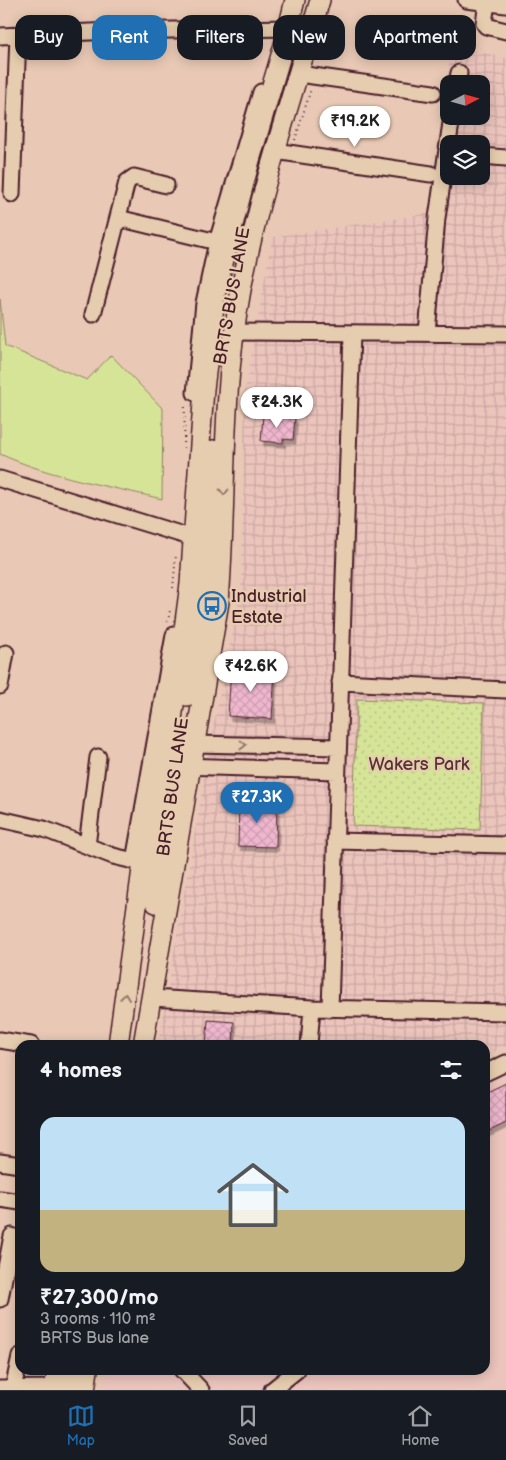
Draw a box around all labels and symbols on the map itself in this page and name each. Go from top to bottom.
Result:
north arrow [440,75,490,125]
pin: ₹19.2K [314,106,396,148]
street label: BRTS BUS LANE [210,225,254,367]
pin: ₹24.3K [236,386,318,429]
one-way arrow [219,488,230,496]
place label: Industrial Estate [231,586,306,628]
bus stop icon: Industrial Estate [197,591,227,621]
pin: ₹42.6K [210,650,292,693]
street label: BRTS BUS LANE [153,716,193,858]
one-way arrow [240,740,248,750]
park label: Wakers Park [368,754,470,775]
pin: ₹27.3K [216,782,298,824]
one-way arrow [119,992,130,1000]

